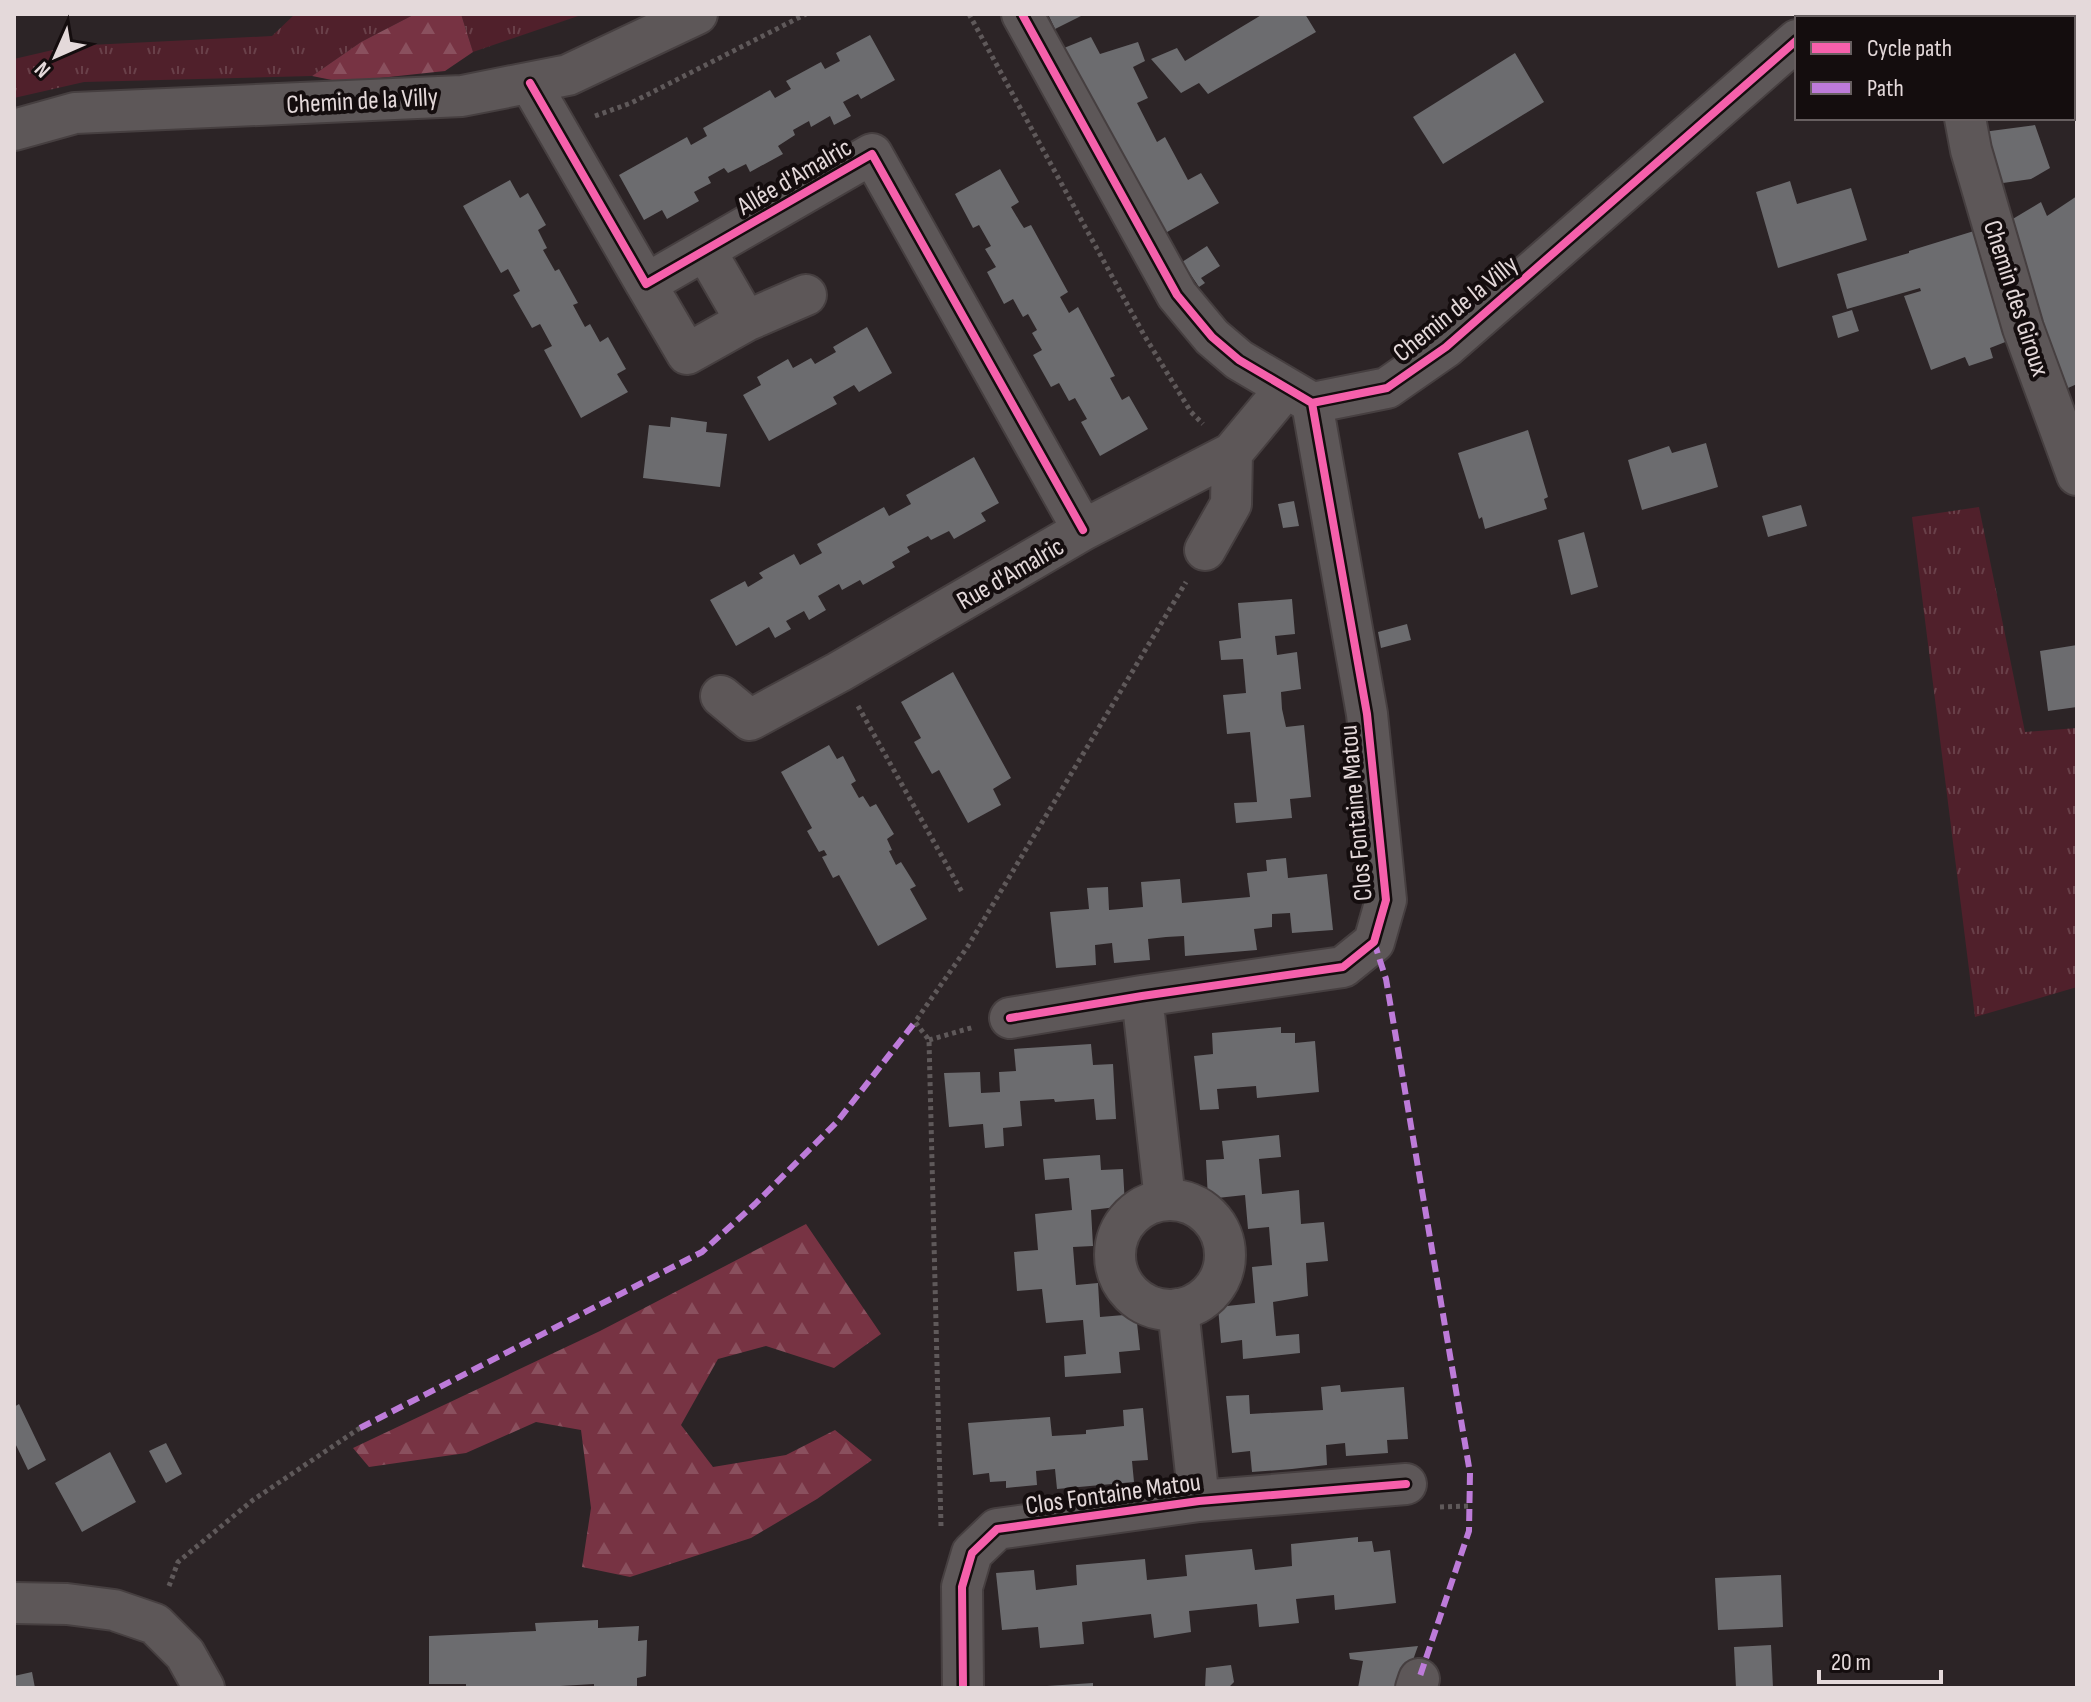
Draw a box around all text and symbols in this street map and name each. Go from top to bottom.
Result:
north arrow [16,16,96,96]
legend [1795,16,2075,120]
text: Cycle path [1867,34,1952,63]
text: N [29,55,57,83]
text: Path [1867,74,1904,103]
street label: Chemin de la Villy [286,82,439,121]
street label: Allée d'Amalric [731,132,857,223]
street label: Chemin des Giroux [1976,217,2055,381]
street label: Chemin de la Villy [1387,249,1525,369]
street label: Rue d'Amalric [952,531,1070,617]
street label: Clos Fontaine Matou [1333,724,1380,902]
street label: Clos Fontaine Matou [1024,1467,1203,1522]
scale bar [1819,1634,1941,1684]
text: 20 m [1831,1648,1871,1677]

